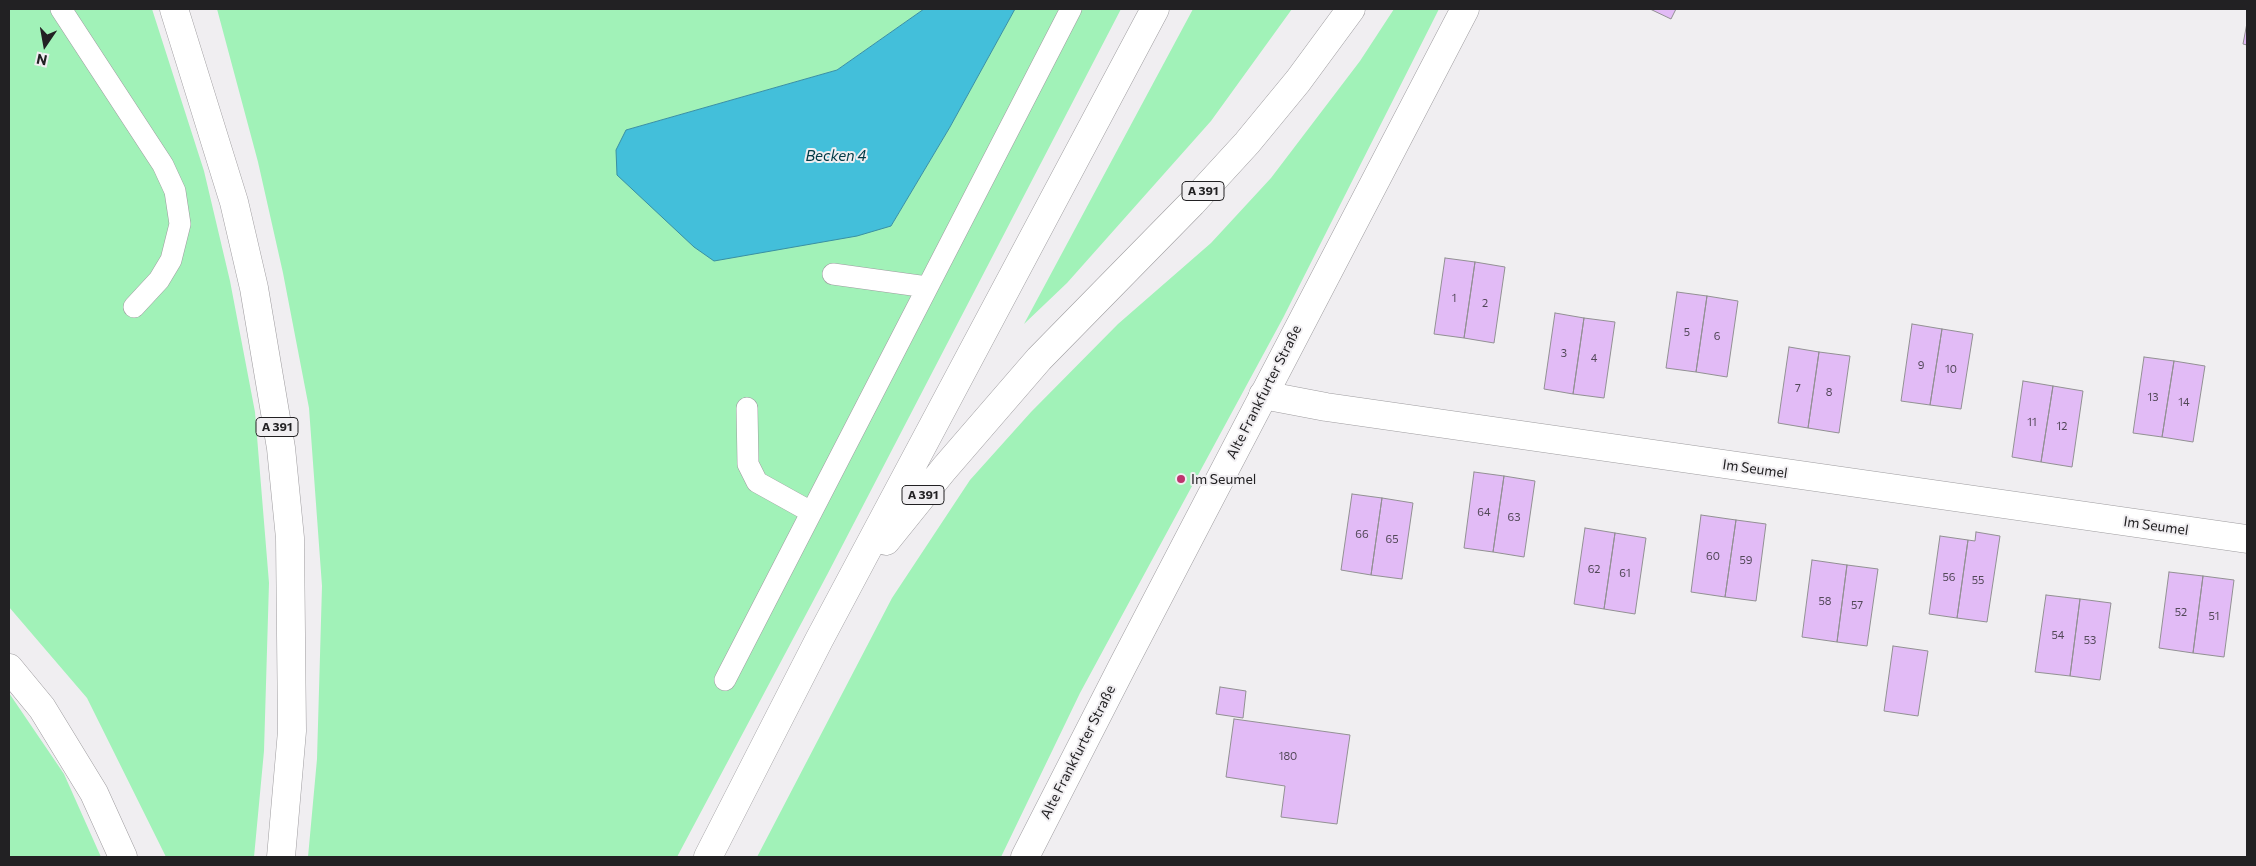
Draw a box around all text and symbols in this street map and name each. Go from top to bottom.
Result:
north arrow [20,20,70,70]
text: N [35,51,49,70]
water label: Becken 4 [805,147,867,165]
road number: A 391 [1182,182,1224,200]
house number: 1 [1452,291,1456,305]
house number: 2 [1482,296,1488,310]
street label: Alte Frankfurter Straße [1223,322,1305,462]
house number: 5 [1684,325,1690,339]
house number: 6 [1714,329,1720,343]
house number: 3 [1561,346,1567,360]
house number: 4 [1591,351,1597,365]
house number: 9 [1918,358,1924,372]
house number: 10 [1945,362,1957,376]
house number: 7 [1795,381,1801,395]
house number: 8 [1826,385,1832,399]
house number: 13 [2148,390,2158,404]
house number: 14 [2178,395,2190,409]
house number: 11 [2027,415,2037,429]
road number: A 391 [256,418,298,437]
house number: 12 [2057,419,2067,433]
street label: Im Seumel [1721,456,1789,482]
place label: Im Seumel [1191,471,1256,487]
marker: Im Seumel [1175,473,1187,485]
road number: A 391 [902,486,944,504]
house number: 64 [1477,505,1491,519]
house number: 63 [1508,510,1520,524]
street label: Im Seumel [2122,513,2190,539]
house number: 66 [1355,527,1369,541]
house number: 65 [1386,532,1398,546]
house number: 60 [1706,549,1720,563]
house number: 59 [1740,553,1752,567]
house number: 62 [1588,562,1600,576]
house number: 61 [1619,566,1631,580]
house number: 56 [1943,570,1955,584]
house number: 55 [1972,573,1984,587]
house number: 58 [1819,594,1831,608]
house number: 57 [1851,598,1863,612]
house number: 52 [2175,605,2187,619]
house number: 51 [2208,609,2220,623]
house number: 54 [2052,628,2064,642]
house number: 53 [2084,633,2096,647]
street label: Alte Frankfurter Straße [1037,682,1119,822]
house number: 180 [1279,749,1297,763]

